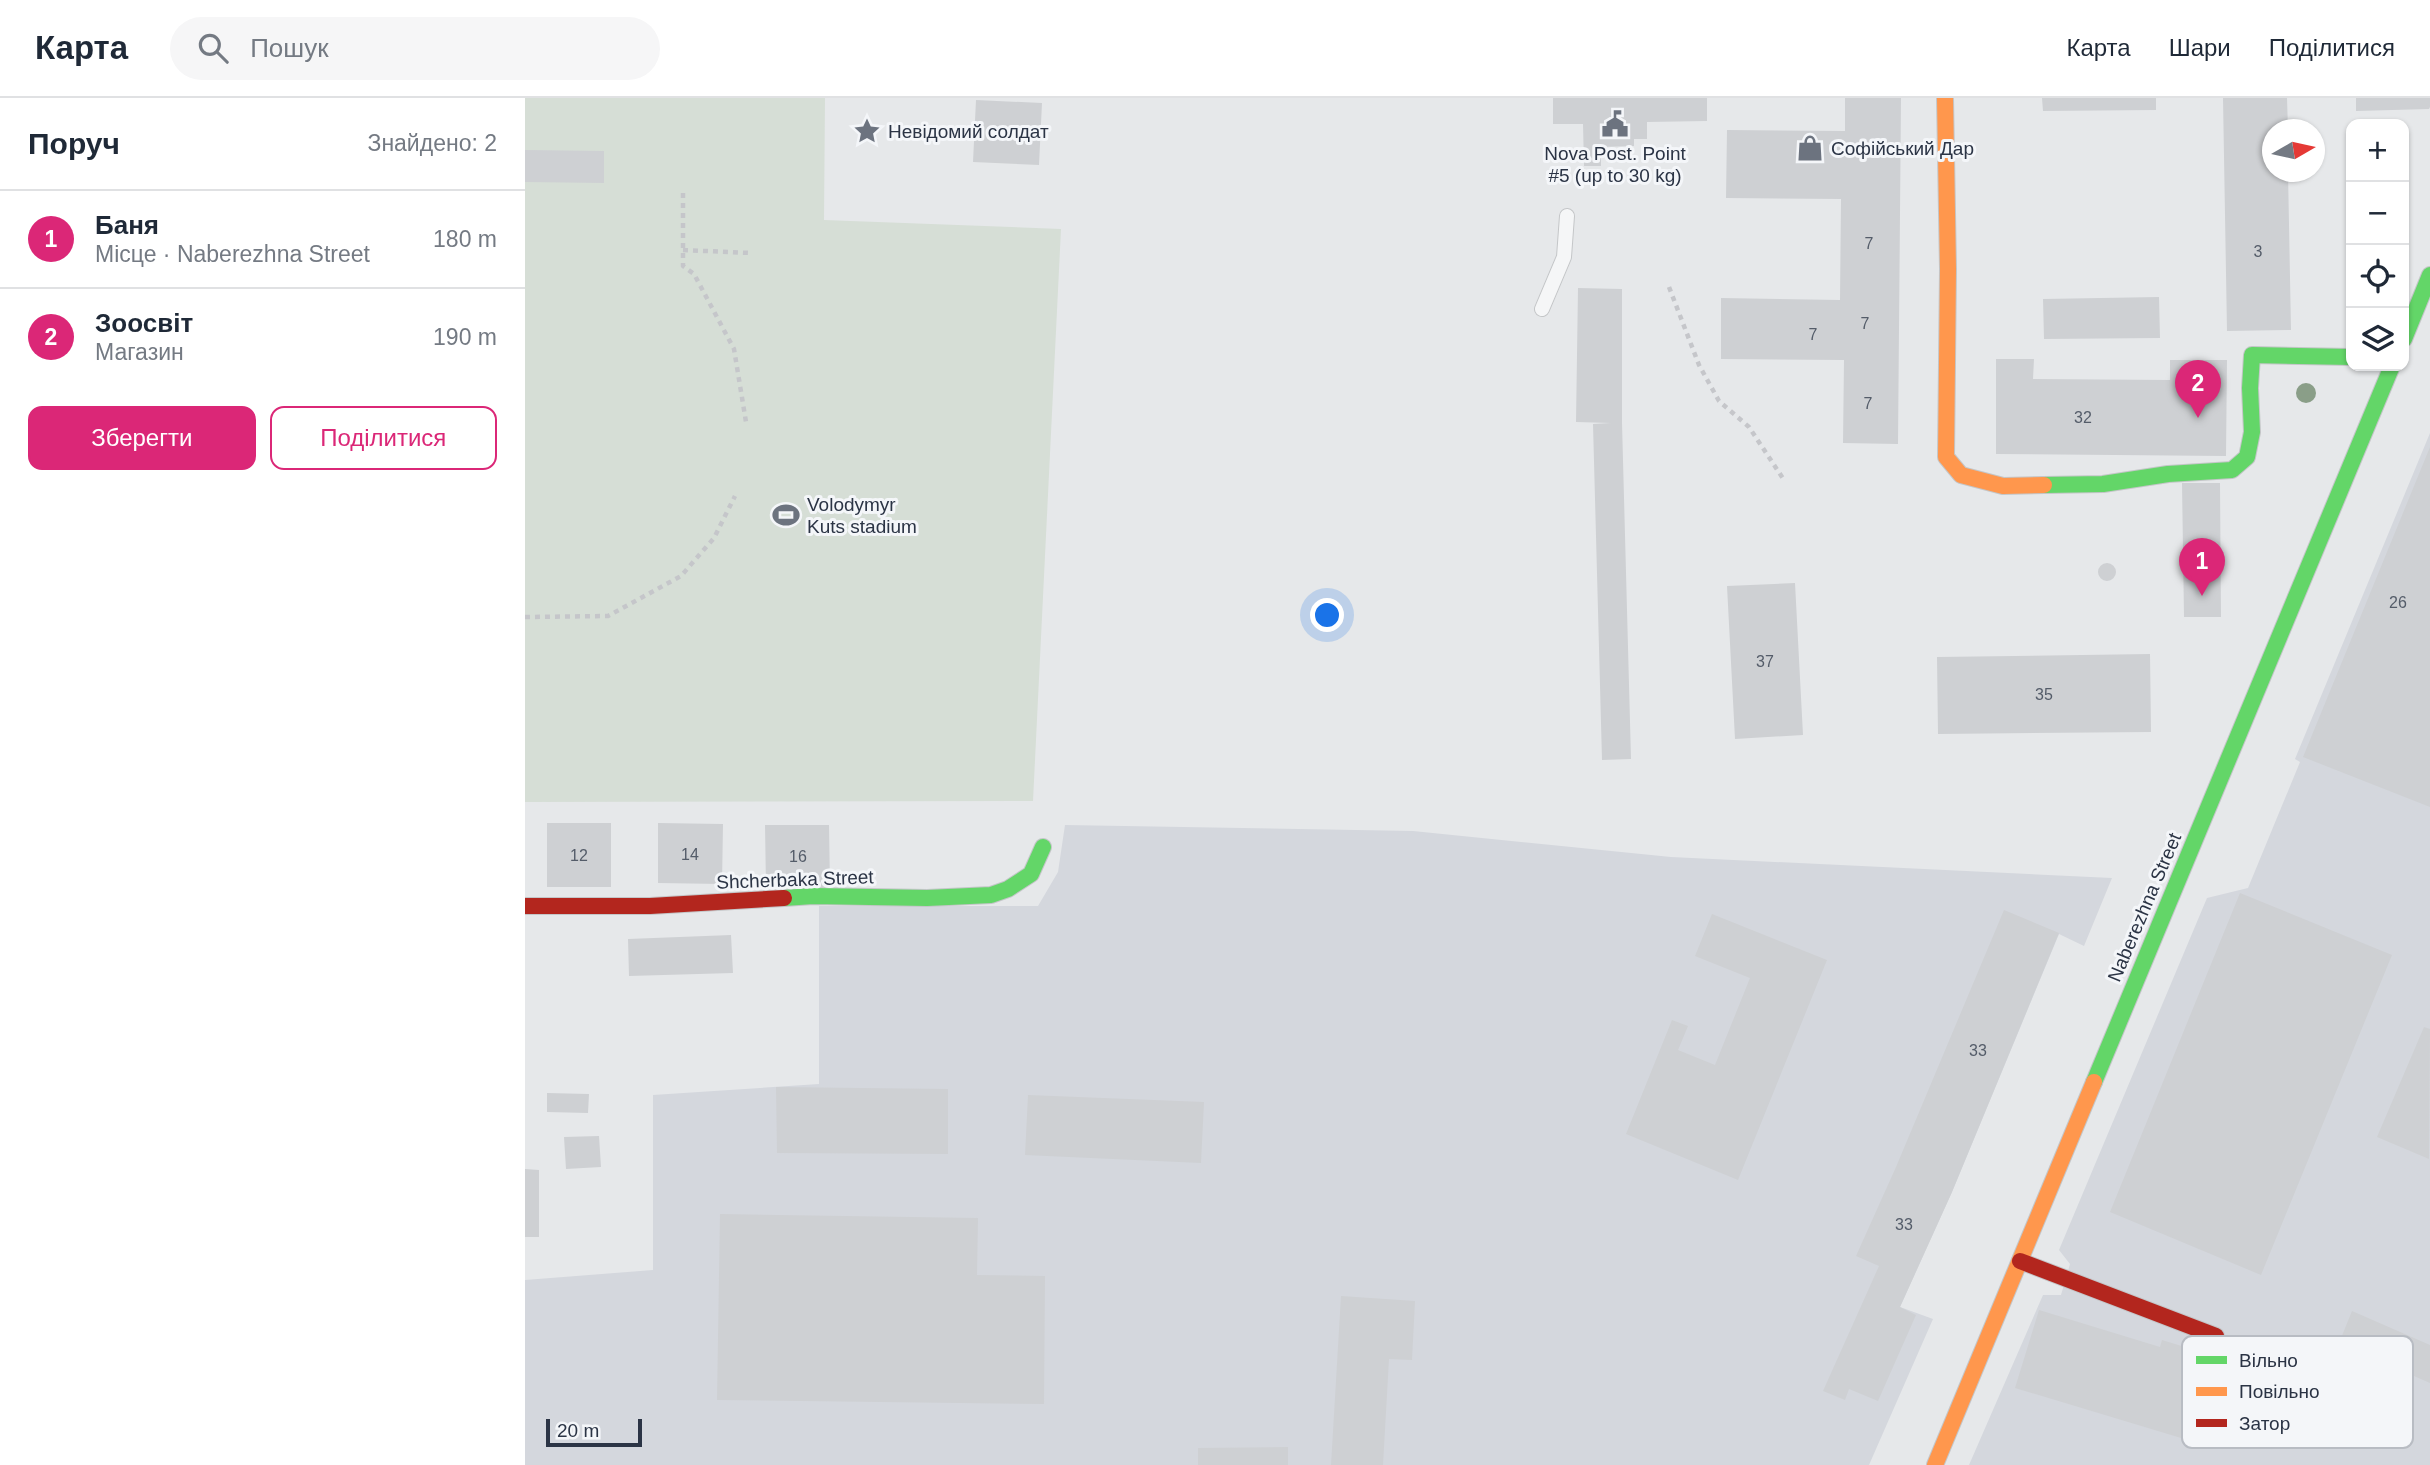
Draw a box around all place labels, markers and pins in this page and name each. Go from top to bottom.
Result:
public building icon: Nova Post. Point #5 (up to 30 kg) [1600,109,1630,139]
place icon: Невідомий солдат [852,116,882,146]
place label: Невідомий солдат [888,121,1049,142]
shop icon: Софійський Дар [1795,133,1825,163]
place label: Софійський Дар [1831,138,1974,159]
place label: Nova Post. Point #5 (up to 30 kg) [1544,143,1686,186]
pin: 2 [2175,360,2221,418]
place label: Volodymyr Kuts stadium [807,494,917,537]
sports icon: Volodymyr Kuts stadium [771,500,801,530]
pin: 1 [2179,538,2225,596]

